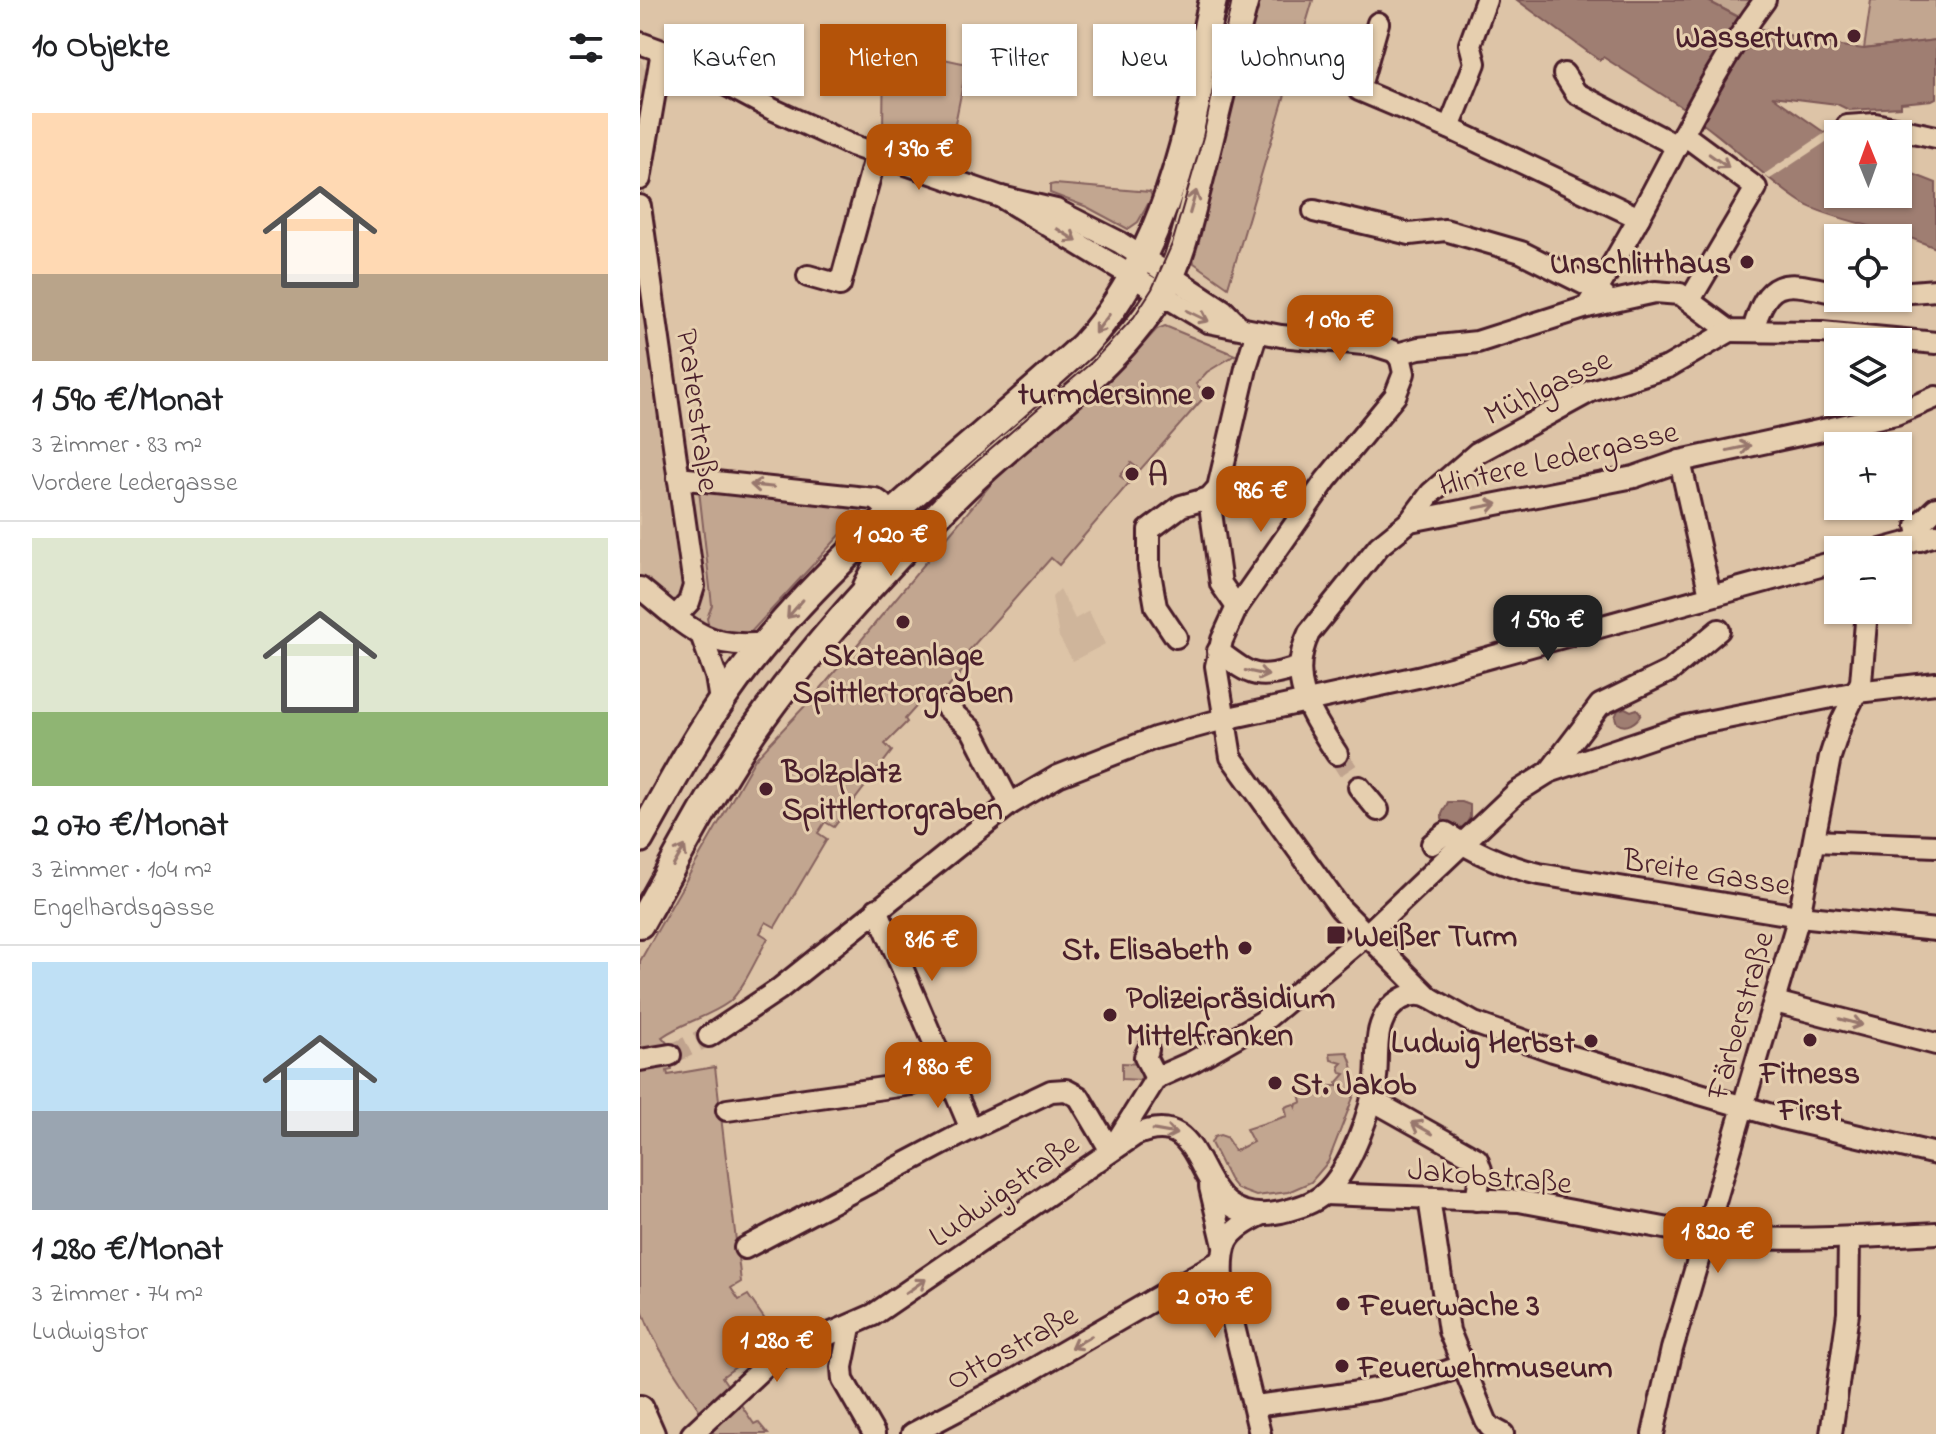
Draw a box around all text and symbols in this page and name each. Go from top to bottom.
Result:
place label: Wasserturm [1675,16,1838,63]
text: 10 Objekte [32,23,169,73]
chip: Kaufen [664,24,804,96]
chip: Mieten [820,24,946,96]
chip: Filter [962,24,1077,96]
chip: Neu [1093,24,1196,96]
chip: Wohnung [1212,24,1373,96]
icon: filters [564,26,608,70]
marker: Wasserturm [1845,27,1863,45]
north arrow [1824,120,1912,208]
map controls [1824,120,1912,624]
pin: 1 390 € [845,124,993,192]
text: 1 390 € [884,131,954,169]
one-way arrow [1708,153,1730,169]
icon: home [248,165,392,309]
one-way arrow [1187,190,1202,216]
button: locate [1824,224,1912,312]
one-way arrow [1055,228,1078,244]
place label: Unschlitthaus [1550,242,1731,289]
marker: Unschlitthaus [1738,253,1756,271]
pin: 1 090 € [1266,295,1414,363]
text: 1 090 € [1305,302,1375,340]
one-way arrow [1186,309,1210,325]
one-way arrow [1093,313,1110,334]
street label: Praterstraße [661,326,730,496]
button: layers [1824,328,1912,416]
street label: Mühlgasse [1477,338,1621,440]
place label: turmdersinne [1017,373,1194,420]
text: 1 590 €/Monat [32,377,223,427]
marker: turmdersinne [1199,384,1217,402]
street label: Hintere Ledergasse [1434,410,1684,511]
text: 3 Zimmer · 83 m² [32,427,202,465]
button: + [1824,432,1912,520]
one-way arrow [1726,440,1751,455]
place label: A [1148,454,1168,501]
text: Vordere Ledergasse [32,465,238,503]
marker: A [1123,465,1141,483]
pin: 986 € [1205,466,1317,534]
text: 986 € [1234,473,1288,511]
one-way arrow [749,479,776,494]
one-way arrow [1473,498,1498,513]
pin: 1 020 € [817,510,965,578]
text: 1 020 € [854,517,928,555]
button: − [1824,536,1912,624]
icon: home [248,590,392,734]
pin: 1 590 € [1474,595,1622,663]
one-way arrow [786,598,804,619]
text: 1 590 € [1511,602,1585,640]
marker: Skateanlage Spittlertorgraben [894,613,912,631]
place label: Skateanlage Spittlertorgraben [793,634,1014,719]
one-way arrow [1243,666,1269,681]
place label: Bolzplatz Spittlertorgraben [780,751,1003,836]
marker: Bolzplatz Spittlertorgraben [757,780,775,798]
text: 2 070 €/Monat [32,802,228,852]
street label: Breite Gasse [1618,838,1794,911]
one-way arrow [671,845,687,868]
text: 3 Zimmer · 104 m² [32,852,212,890]
text: Engelhardsgasse [32,890,214,928]
pin: 816 € [876,915,988,983]
place label: Weißer Turm [1354,915,1517,962]
text: 816 € [905,922,959,960]
marker: Weißer Turm [1325,924,1347,946]
street label: Färberstraße [1696,926,1789,1107]
place label: St. Elisabeth [1062,928,1229,975]
marker: St. Elisabeth [1236,939,1254,957]
place label: Polizeipräsidium Mittelfranken [1126,977,1335,1061]
marker: Polizeipräsidium Mittelfranken [1101,1006,1119,1024]
icon: home [248,1014,392,1158]
one-way arrow [1837,1015,1863,1030]
place label: Ludwig Herbst [1391,1021,1575,1069]
marker: Fitness First [1801,1031,1819,1049]
marker: Ludwig Herbst [1582,1032,1600,1050]
pin: 1 880 € [864,1042,1012,1110]
text: 1 880 € [903,1049,973,1087]
place label: Fitness First [1758,1052,1860,1136]
place label: St. Jakob [1291,1063,1416,1110]
marker: St. Jakob [1266,1074,1284,1092]
one-way arrow [1410,1120,1434,1135]
street label: Ludwigstraße [920,1122,1090,1261]
one-way arrow [1152,1125,1178,1140]
street label: Jakobstraße [1406,1148,1574,1209]
pin: 1 820 € [1644,1207,1792,1275]
text: 1 820 € [1681,1214,1755,1252]
text: 1 280 €/Monat [32,1226,223,1276]
pin: 2 070 € [1141,1272,1289,1340]
text: 3 Zimmer · 74 m² [32,1276,203,1314]
one-way arrow [904,1278,926,1294]
text: 2 070 € [1176,1279,1254,1317]
place label: Feuerwache 3 [1357,1284,1540,1331]
street label: Ottostraße [938,1293,1088,1405]
marker: Feuerwache 3 [1334,1295,1352,1313]
text: Ludwigstor [32,1314,148,1352]
pin: 1 280 € [703,1316,851,1384]
text: 1 280 € [740,1323,814,1361]
one-way arrow [1070,1335,1094,1350]
place label: Feuerwehrmuseum [1356,1346,1613,1393]
marker: Feuerwehrmuseum [1333,1357,1351,1375]

